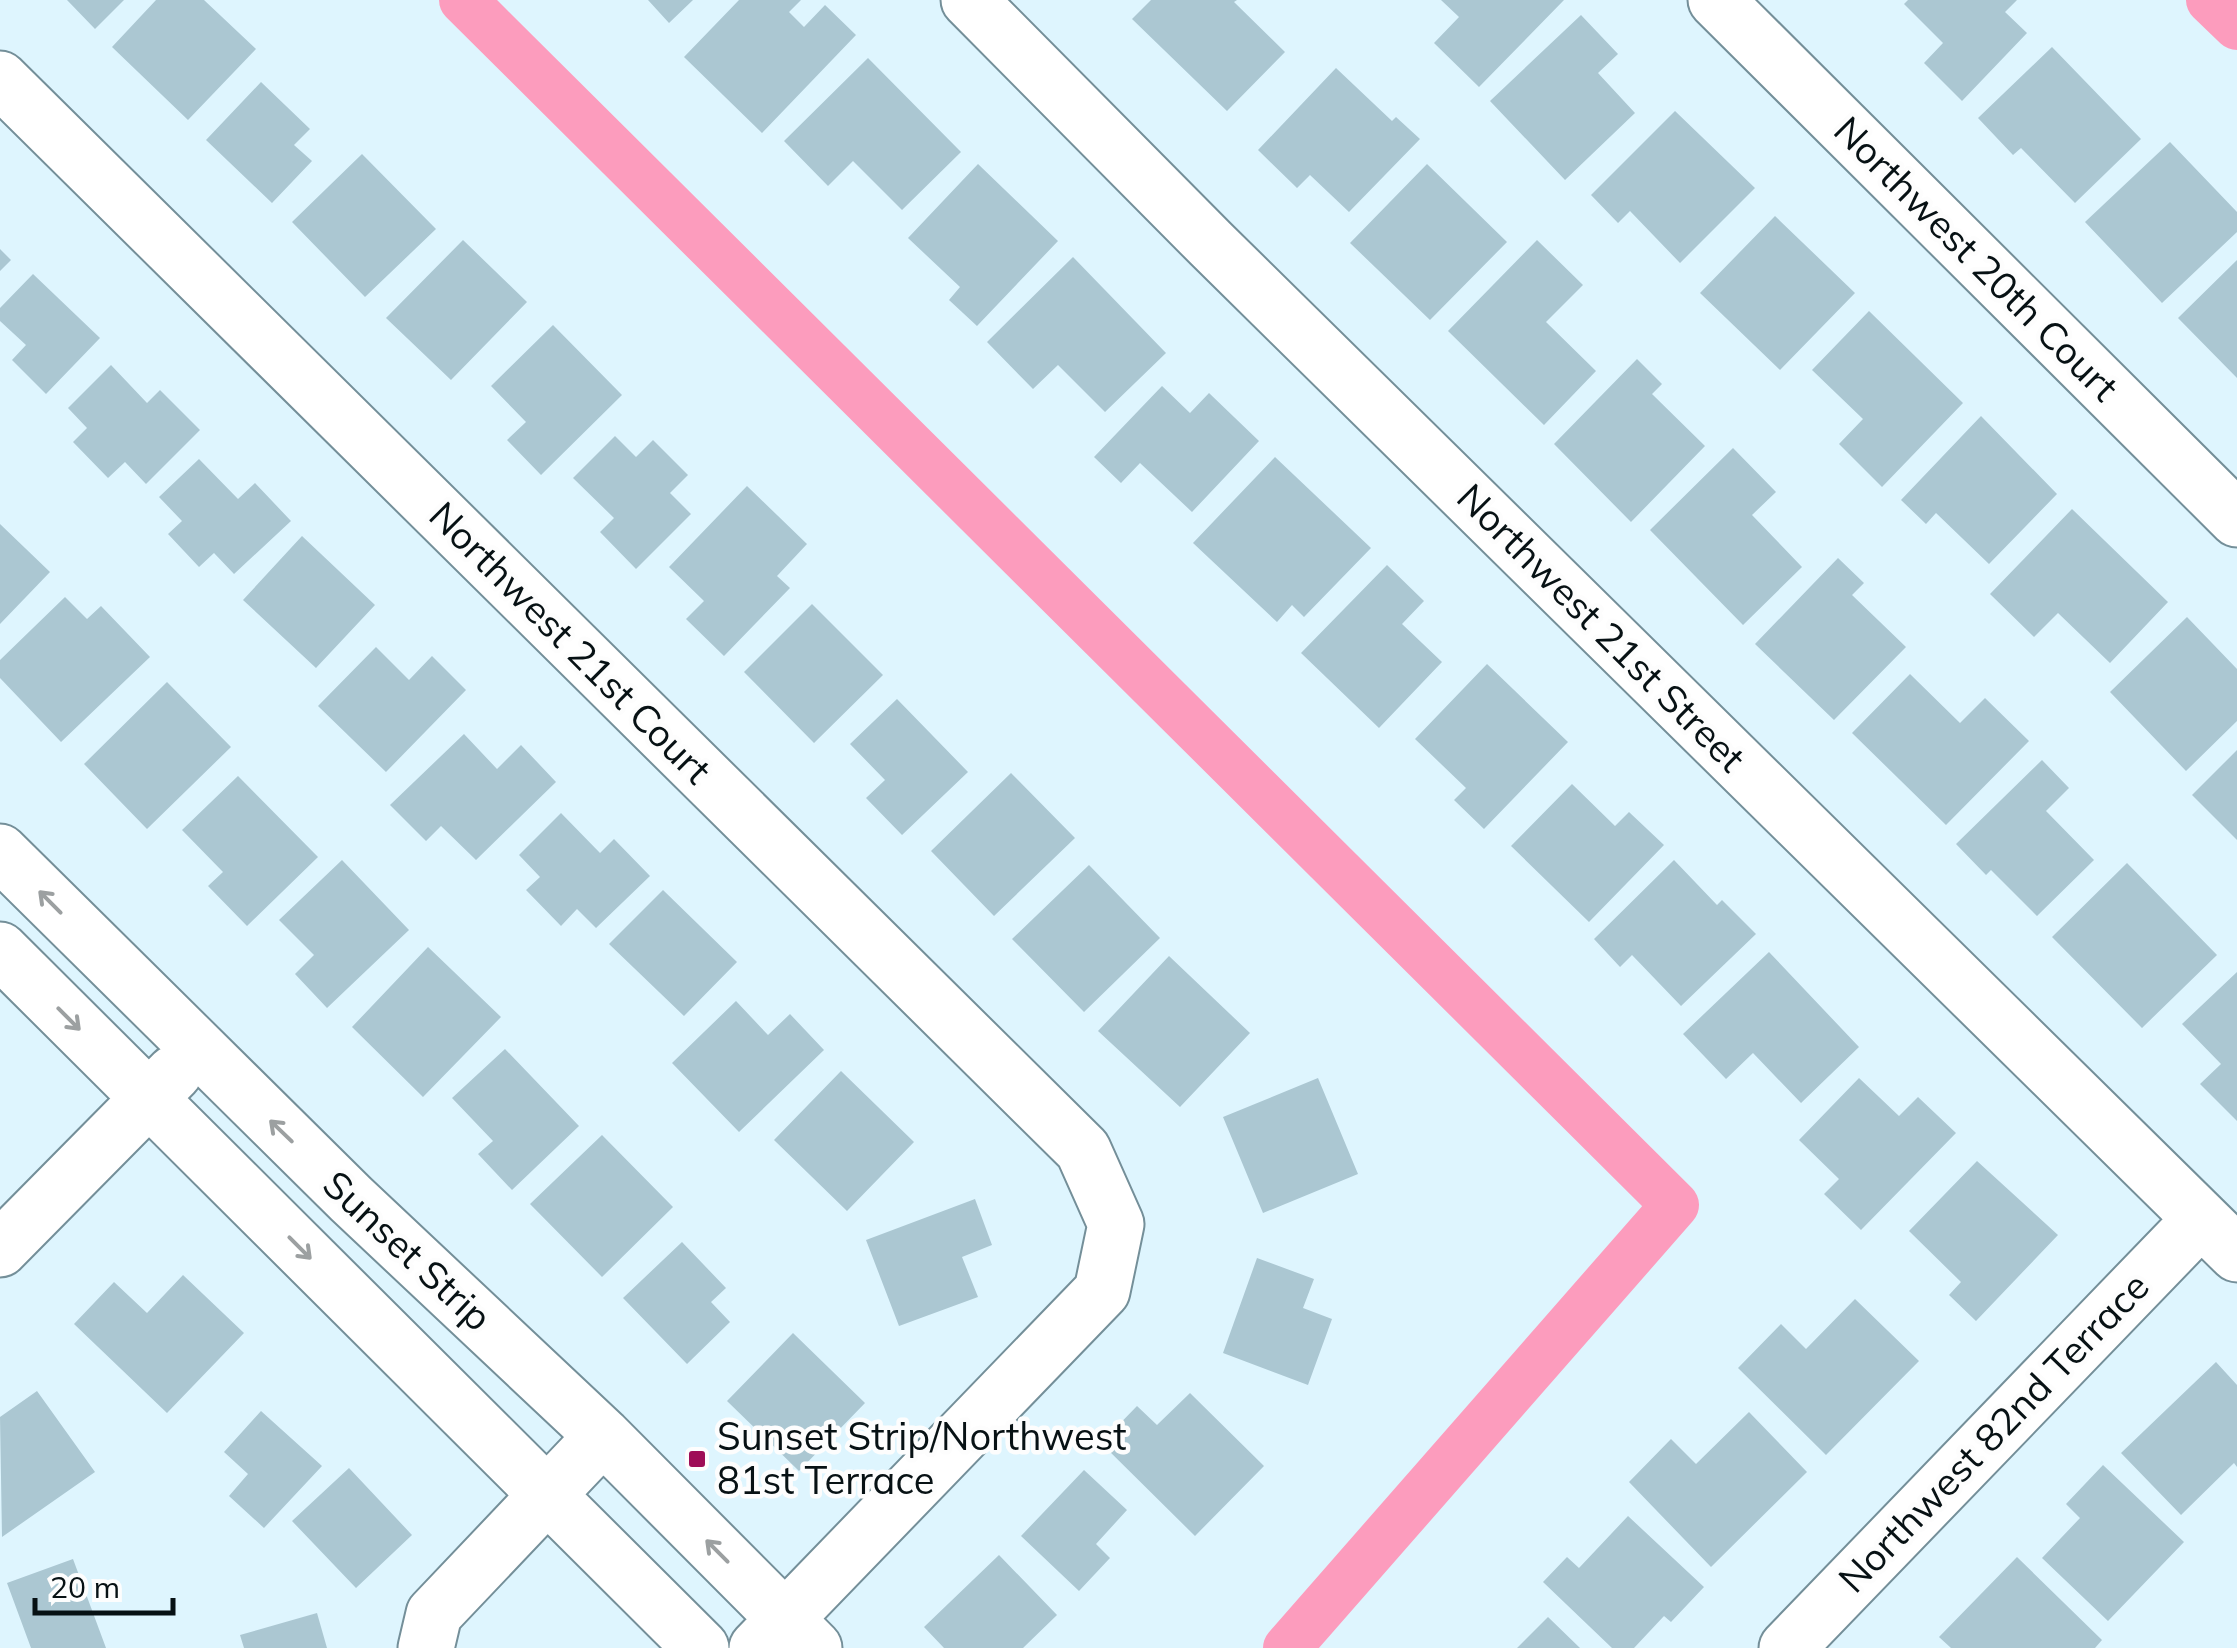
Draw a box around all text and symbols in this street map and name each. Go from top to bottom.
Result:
street label: Northwest 20th Court [1824,106,2129,411]
street label: Northwest 21st Street [1448,473,1756,781]
street label: Northwest 21st Court [420,491,722,793]
one-way arrow [39,891,63,915]
one-way arrow [57,1007,81,1031]
one-way arrow [270,1119,294,1143]
street label: Sunset Strip [313,1160,502,1341]
one-way arrow [287,1236,311,1260]
street label: Northwest 82nd Terrace [1828,1262,2159,1602]
place label: Sunset Strip/Northwest 81st Terrace [717,1412,1127,1504]
marker: Sunset Strip/Northwest 81st Terrace [686,1448,708,1470]
one-way arrow [705,1539,729,1563]
scale bar [35,1553,172,1615]
text: 20 m [50,1568,120,1606]

